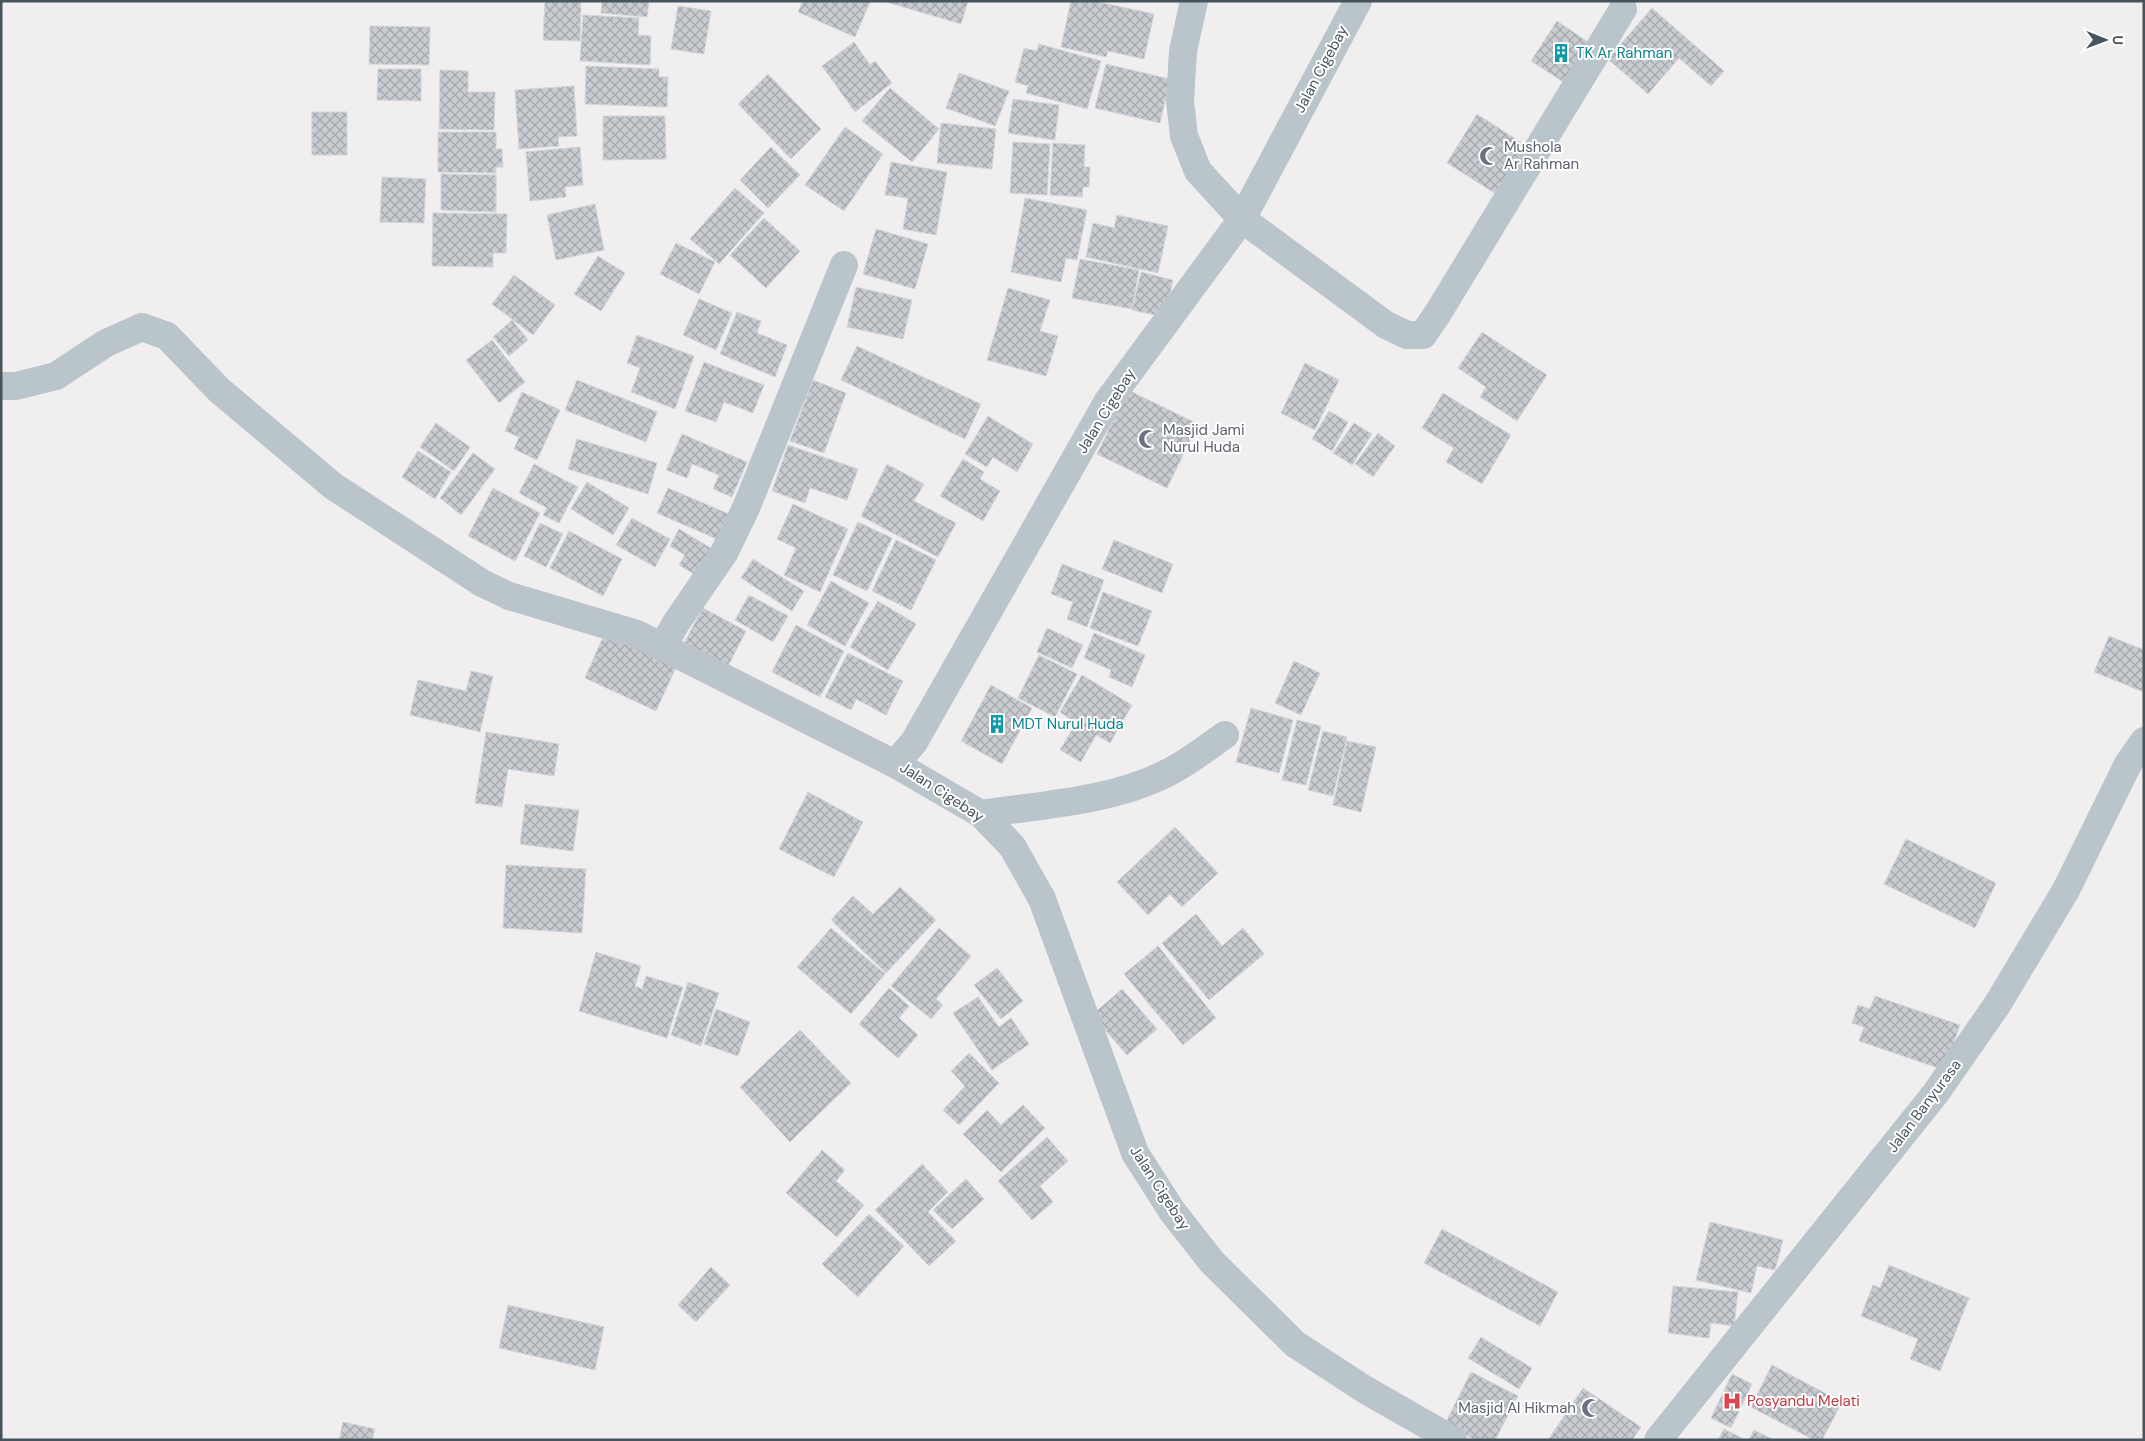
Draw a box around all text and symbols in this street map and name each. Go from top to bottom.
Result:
north arrow [2080,15,2130,65]
street label: Jalan Cigebay [1290,21,1353,116]
text: U [2109,35,2127,45]
building icon: TK Ar Rahman [1550,42,1572,64]
place label: TK Ar Rahman [1576,43,1672,63]
place label: Mushola Ar Rahman [1504,137,1579,174]
mosque icon: Mushola Ar Rahman [1478,145,1500,167]
street label: Jalan Cigebay [1072,364,1140,457]
place label: Masjid Jami Nurul Huda [1163,420,1245,457]
mosque icon: Masjid Jami Nurul Huda [1137,428,1159,450]
building icon: MDT Nurul Huda [986,713,1008,735]
place label: MDT Nurul Huda [1012,714,1124,734]
street label: Jalan Cigebay [896,757,988,827]
street label: Jalan Banyurasa [1882,1055,1966,1157]
street label: Jalan Cigebay [1125,1142,1195,1234]
hospital icon: Posyandu Melati [1721,1390,1743,1412]
place label: Posyandu Melati [1747,1391,1860,1411]
mosque icon: Masjid Al Hikmah [1580,1397,1602,1419]
place label: Masjid Al Hikmah [1458,1398,1576,1418]

